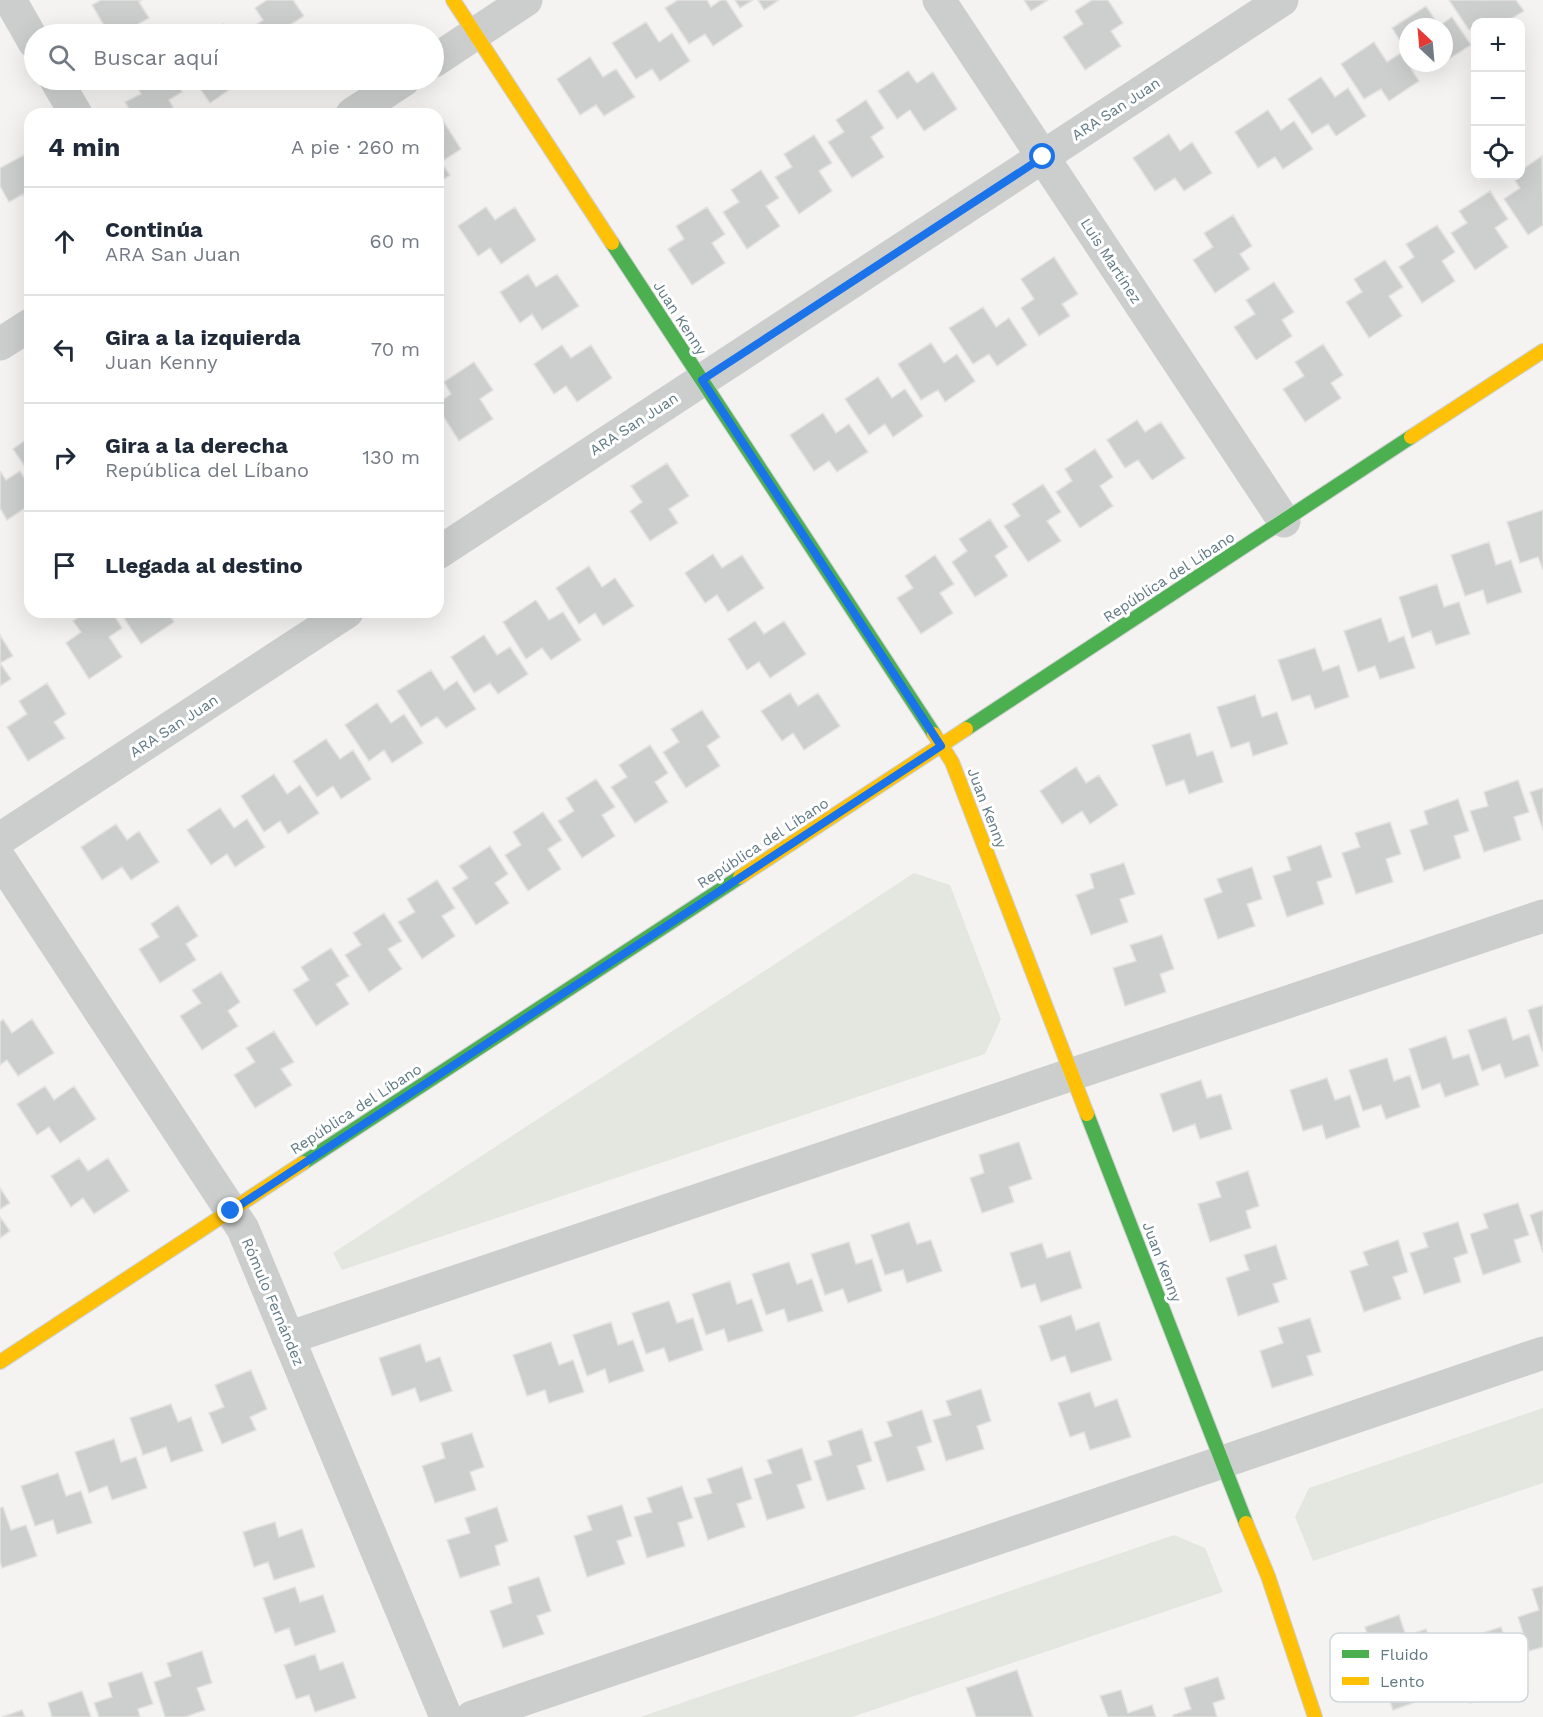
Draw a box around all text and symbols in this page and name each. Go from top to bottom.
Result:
north arrow [1399,18,1453,72]
map controls [1471,18,1525,180]
button: + [1471,18,1525,72]
search box [24,24,444,90]
icon: search [45,41,78,74]
text: Buscar aquí [93,45,219,70]
button: − [1471,72,1525,126]
street label: ARA San Juan [1068,74,1164,144]
button: locate [1471,126,1525,180]
text: 4 min [48,132,120,162]
text: A pie · 260 m [291,135,420,159]
route start [1029,143,1055,169]
street label: Luis Martínez [1077,215,1145,307]
text: Continúa [105,217,203,242]
icon: ahead [48,225,81,258]
text: 60 m [370,229,420,253]
text: ARA San Juan [105,242,241,266]
street label: Juan Kenny [649,278,711,359]
text: Gira a la izquierda [105,325,301,350]
icon: left [48,333,81,366]
text: 70 m [371,337,420,361]
text: Juan Kenny [105,350,218,374]
street label: ARA San Juan [586,389,682,459]
text: Gira a la derecha [105,433,288,458]
icon: right [48,441,81,474]
text: 130 m [362,445,420,469]
text: República del Líbano [105,458,309,482]
street label: República del Líbano [1100,528,1238,626]
icon: arrive [48,549,81,582]
text: Llegada al destino [105,553,303,578]
street label: ARA San Juan [126,691,222,761]
street label: Juan Kenny [963,765,1011,851]
street label: República del Líbano [694,794,832,892]
street label: República del Líbano [287,1060,425,1158]
route end [217,1197,243,1223]
street label: Juan Kenny [1138,1219,1186,1305]
street label: Rómulo Fernández [238,1235,308,1369]
legend [1330,1633,1528,1702]
text: Fluido [1380,1645,1428,1664]
text: Lento [1380,1672,1425,1691]

